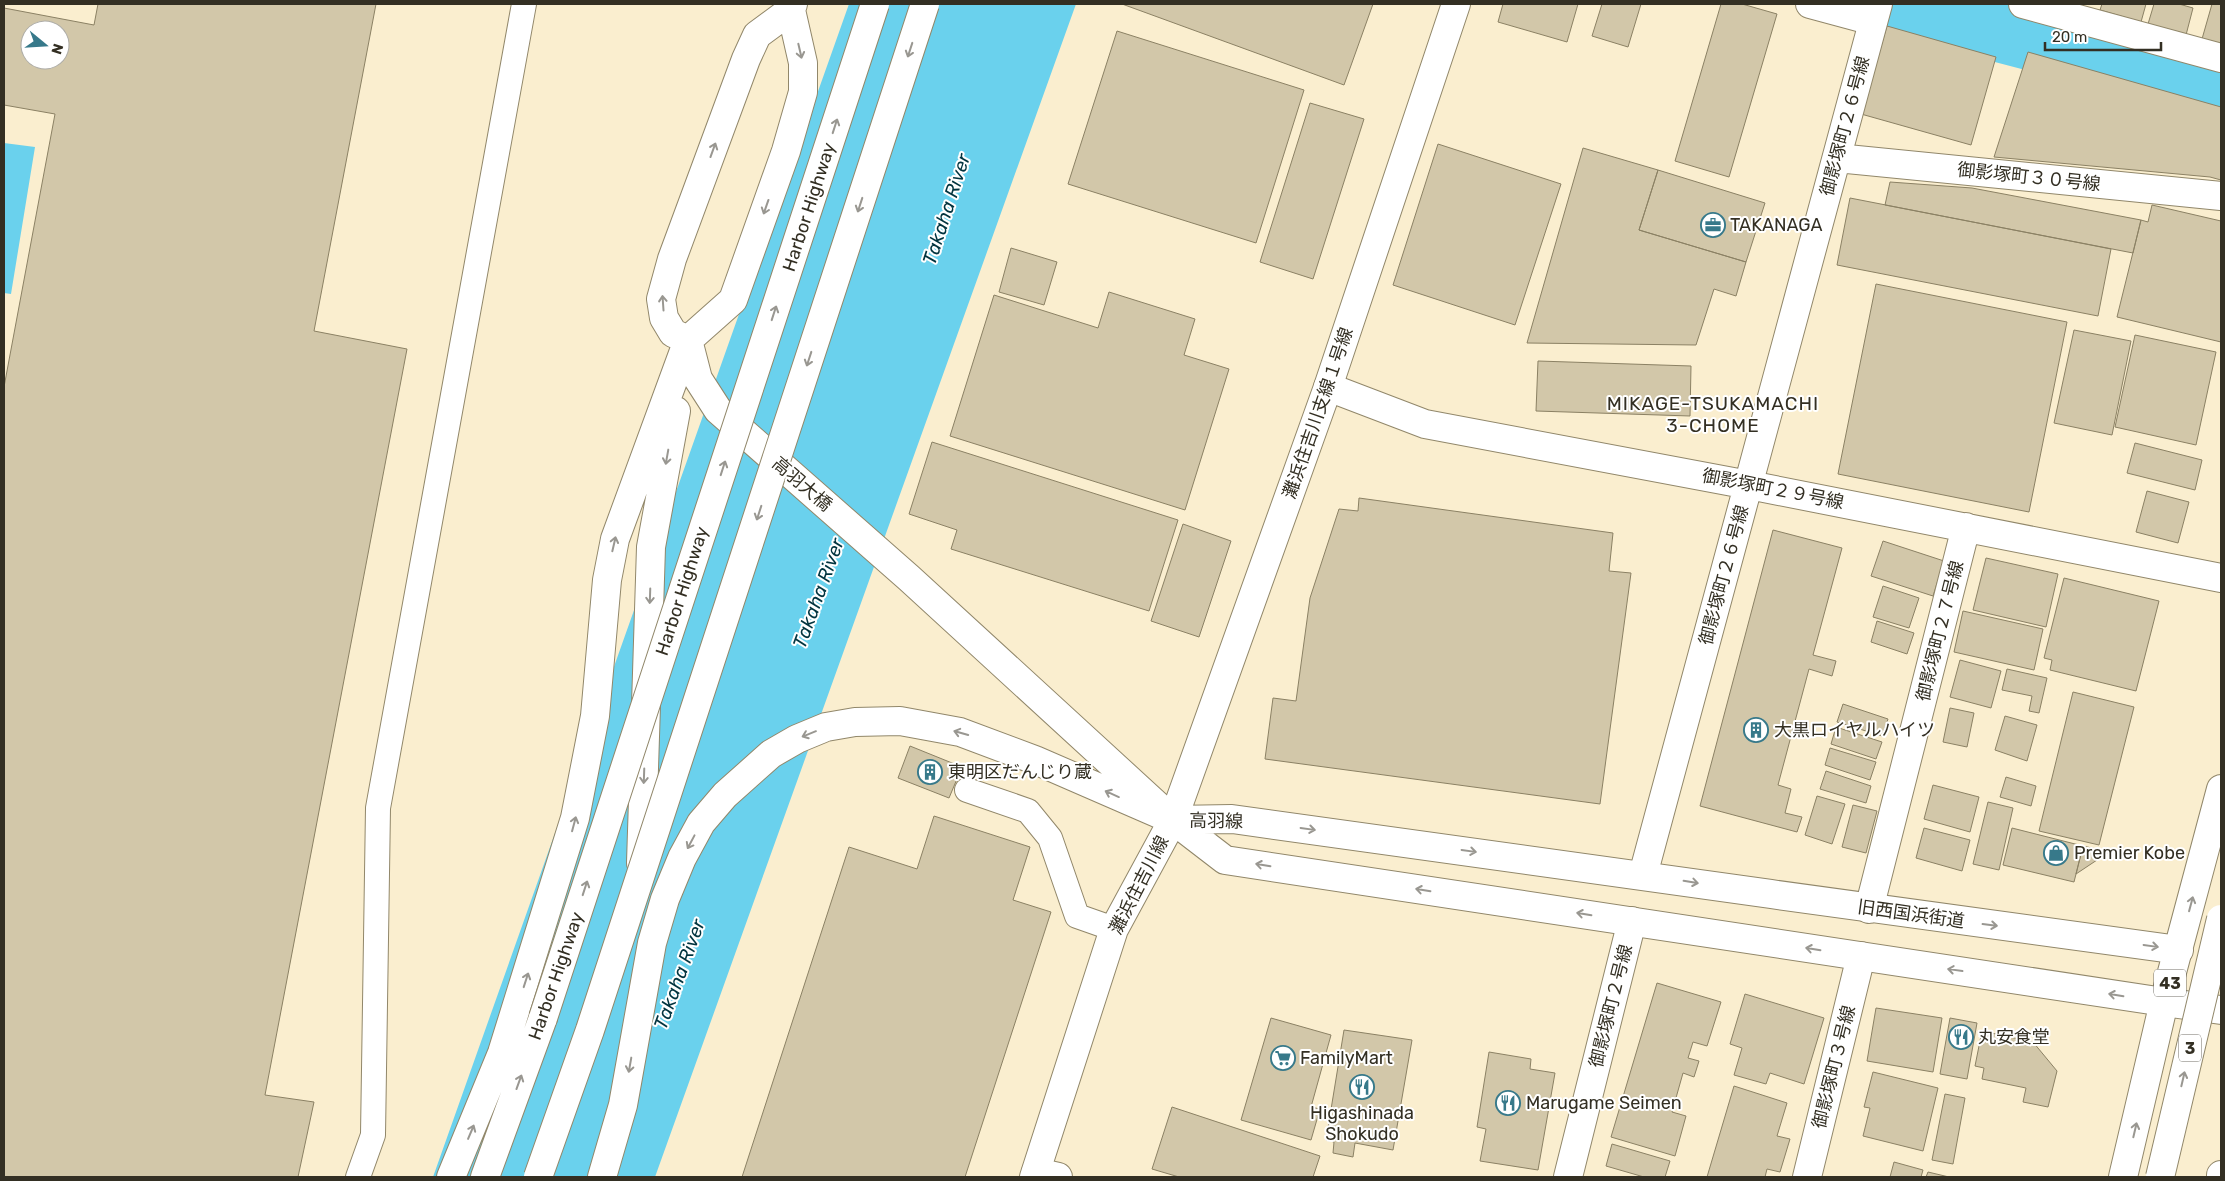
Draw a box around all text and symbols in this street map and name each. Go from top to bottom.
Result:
north arrow [20,20,70,70]
scale bar [2045,20,2161,52]
text: 20 m [2052,28,2087,46]
text: N [47,41,67,56]
one-way arrow [796,42,805,58]
one-way arrow [905,42,914,57]
street label: 御影塚町２６号線 [1816,54,1874,198]
one-way arrow [831,118,840,134]
street label: Harbor Highway [778,140,840,274]
one-way arrow [709,143,718,158]
water label: Takaha River [918,150,975,268]
street label: 御影塚町３０号線 [1956,159,2102,195]
one-way arrow [854,196,864,212]
one-way arrow [761,199,770,214]
office icon: TAKANAGA [1700,212,1726,238]
place label: TAKANAGA [1730,214,1822,236]
one-way arrow [658,296,667,312]
one-way arrow [769,306,779,322]
street label: 灘浜住吉川支線１号線 [1278,324,1358,502]
one-way arrow [804,351,814,367]
district label: MIKAGE-TSUKAMACHI 3-CHOME [1607,392,1819,437]
one-way arrow [662,448,672,464]
street label: 高羽大橋 [768,452,836,516]
one-way arrow [719,460,728,476]
street label: 御影塚町２９号線 [1700,464,1846,514]
street label: 御影塚町２６号線 [1695,503,1753,647]
one-way arrow [754,505,763,521]
street label: Harbor Highway [651,524,713,658]
water label: Takaha River [788,534,849,651]
one-way arrow [610,536,619,552]
street label: 御影塚町２７号線 [1912,558,1968,704]
one-way arrow [645,588,654,604]
building icon: 大黒ロイヤルハイツ [1743,717,1769,743]
place label: 大黒ロイヤルハイツ [1774,719,1935,741]
one-way arrow [953,728,969,738]
one-way arrow [801,731,816,740]
building icon: 東明区だんじり蔵 [917,759,943,785]
place label: 東明区だんじり蔵 [948,761,1092,783]
one-way arrow [639,767,649,783]
one-way arrow [1105,788,1120,798]
street label: 高羽線 [1189,810,1243,832]
one-way arrow [569,817,579,833]
one-way arrow [1300,824,1316,834]
street label: 灘浜住吉川線 [1105,832,1173,938]
one-way arrow [685,834,695,848]
shop icon: Premier Kobe [2043,840,2069,866]
place label: Premier Kobe [2074,842,2185,864]
one-way arrow [1461,846,1477,856]
one-way arrow [1255,860,1271,870]
one-way arrow [1682,877,1698,887]
one-way arrow [581,881,590,896]
one-way arrow [1416,884,1432,894]
street label: 旧西国浜街道 [1856,896,1966,932]
one-way arrow [2187,897,2196,913]
street label: Harbor Highway [524,909,588,1043]
one-way arrow [1576,909,1592,919]
water label: Takaha River [649,915,710,1032]
one-way arrow [1982,920,1998,930]
street label: 御影塚町２号線 [1585,942,1637,1070]
one-way arrow [2143,942,2159,952]
one-way arrow [1805,944,1821,954]
one-way arrow [1948,965,1964,975]
road number: 43 [2154,970,2186,996]
one-way arrow [521,972,531,988]
one-way arrow [2108,989,2124,999]
street label: 御影塚町３号線 [1808,1003,1860,1131]
restaurant icon: 丸安食堂 [1948,1024,1974,1050]
place label: 丸安食堂 [1978,1026,2050,1048]
road number: 3 [2179,1034,2201,1062]
supermarket icon: FamilyMart [1270,1045,1296,1071]
place label: FamilyMart [1300,1047,1393,1069]
one-way arrow [625,1057,635,1073]
one-way arrow [2179,1071,2188,1087]
restaurant icon: Higashinada Shokudo [1349,1074,1375,1100]
one-way arrow [515,1075,524,1090]
restaurant icon: Marugame Seimen [1495,1090,1521,1116]
place label: Marugame Seimen [1526,1092,1682,1114]
place label: Higashinada Shokudo [1310,1102,1414,1145]
one-way arrow [2131,1122,2140,1138]
one-way arrow [466,1125,476,1140]

